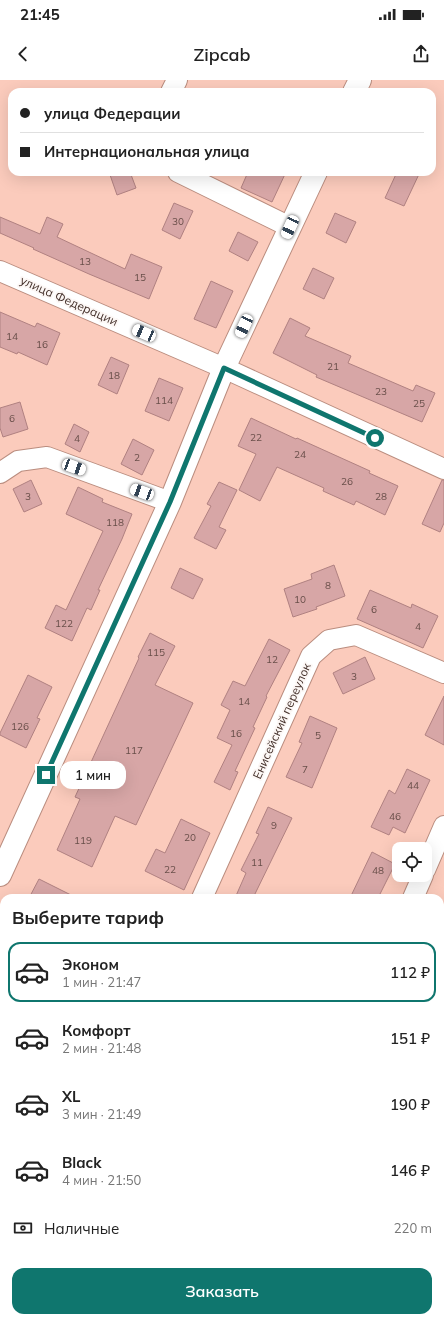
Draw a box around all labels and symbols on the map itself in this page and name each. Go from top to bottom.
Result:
car [279,214,301,240]
house number: 30 [172,215,184,228]
house number: 13 [79,255,91,268]
house number: 15 [134,271,146,284]
street label: улица Федерации [18,272,120,329]
car [233,313,255,339]
car [131,323,157,343]
house number: 14 [6,330,18,343]
house number: 16 [36,338,48,351]
house number: 21 [327,360,339,373]
house number: 18 [108,369,120,382]
house number: 23 [375,385,387,398]
house number: 114 [155,394,173,407]
house number: 25 [413,397,425,410]
house number: 6 [9,412,15,425]
route start [366,429,384,447]
house number: 22 [250,431,262,444]
house number: 4 [74,432,80,445]
house number: 24 [294,448,306,461]
house number: 2 [134,451,140,464]
car [61,457,87,477]
house number: 26 [341,475,353,488]
car [129,482,155,502]
house number: 3 [25,490,31,503]
house number: 28 [375,490,387,503]
house number: 118 [106,516,124,529]
house number: 8 [325,579,331,592]
house number: 10 [294,593,306,606]
house number: 6 [371,603,377,616]
house number: 122 [55,617,73,630]
house number: 4 [415,620,421,633]
house number: 115 [147,646,165,659]
house number: 12 [266,653,278,666]
street label: Енисейский переулок [249,660,314,781]
house number: 3 [351,670,357,683]
house number: 14 [238,695,250,708]
house number: 126 [11,720,29,733]
house number: 16 [230,727,242,740]
house number: 5 [315,729,321,742]
house number: 117 [125,744,143,757]
callout: 1 мин [60,761,126,789]
house number: 7 [302,763,308,776]
route end [37,766,55,784]
house number: 44 [407,779,419,792]
house number: 46 [389,810,401,823]
house number: 9 [271,819,277,832]
house number: 20 [184,831,196,844]
house number: 119 [74,834,92,847]
house number: 11 [251,856,263,869]
house number: 22 [164,863,176,876]
house number: 48 [372,864,384,877]

